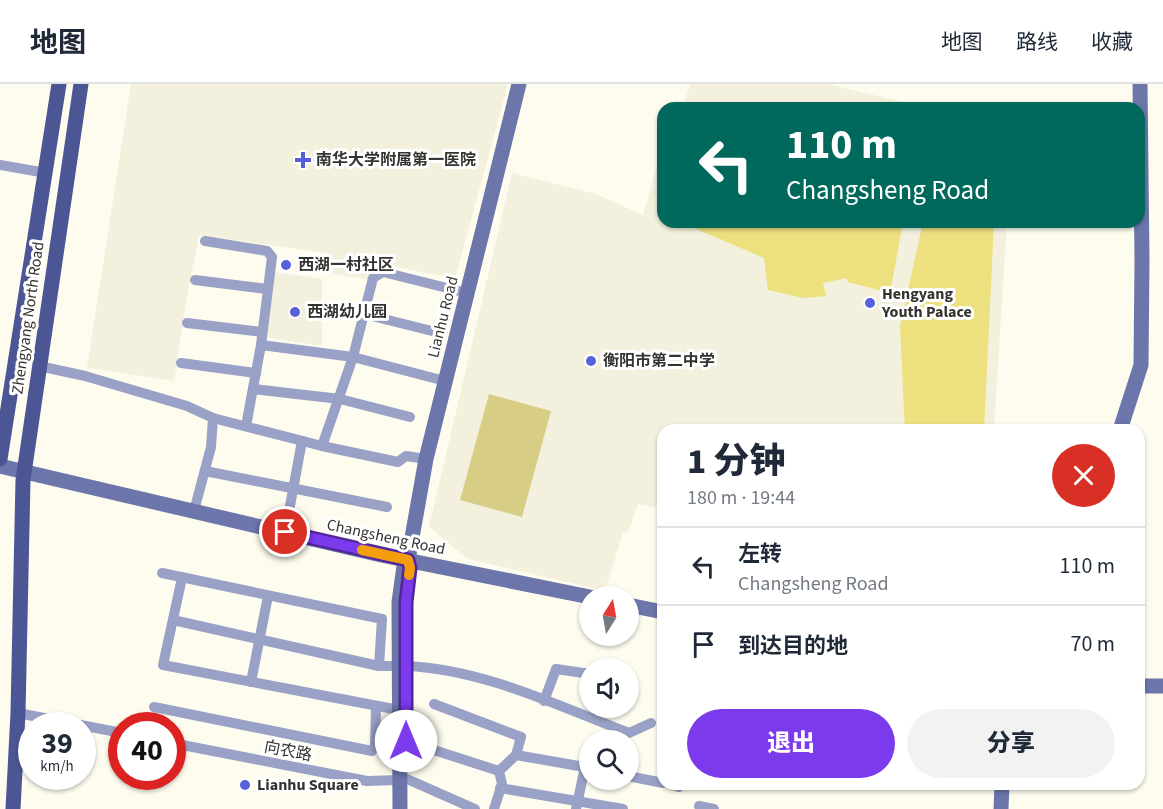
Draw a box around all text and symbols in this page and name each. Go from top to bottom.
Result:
text: 地图 [30,23,86,63]
text: 地图 [941,27,983,57]
text: 路线 [1016,27,1058,57]
text: 收藏 [1091,27,1133,57]
text: 110 m [786,115,897,175]
icon: left [687,126,765,204]
place label: 南华大学附属第一医院 [316,149,476,171]
marker: 南华大学附属第一医院 [294,151,312,169]
text: Changsheng Road [786,171,989,210]
street label: Zhengyang North Road [6,240,50,396]
place label: 西湖一村社区 [298,254,394,276]
marker: 西湖一村社区 [279,258,293,272]
street label: Lianhu Road [422,274,464,360]
place label: Hengyang Youth Palace [881,283,972,323]
marker: Hengyang Youth Palace [863,296,877,310]
place label: 西湖幼儿园 [307,301,387,323]
marker: 西湖幼儿园 [288,305,302,319]
place label: 衡阳市第二中学 [603,350,715,372]
marker: 衡阳市第二中学 [584,354,598,368]
text: 1 分钟 [687,436,785,487]
button: close [1052,444,1115,507]
text: 180 m · 19:44 [687,484,795,512]
pin [259,506,310,557]
street label: Changsheng Road [325,514,447,560]
icon: arrive [268,515,301,548]
text: 左转 [738,538,782,570]
icon: left [687,550,720,583]
text: 110 m [1060,550,1115,582]
text: Changsheng Road [738,570,889,598]
north arrow [579,586,639,646]
map controls [579,586,639,790]
icon: arrive [687,628,720,661]
text: 70 m [1070,628,1115,660]
text: 到达目的地 [738,630,848,662]
button: sound [579,658,639,718]
position arrow [374,709,438,773]
button: 退出 [687,709,895,778]
button: 分享 [907,709,1115,778]
speed limit sign: 40 [108,712,186,790]
text: 39 [41,722,73,765]
button: search [579,730,639,790]
street label: 向农路 [262,736,314,766]
text: km/h [40,756,74,777]
place label: Lianhu Square [257,774,359,796]
marker: Lianhu Square [238,778,252,792]

